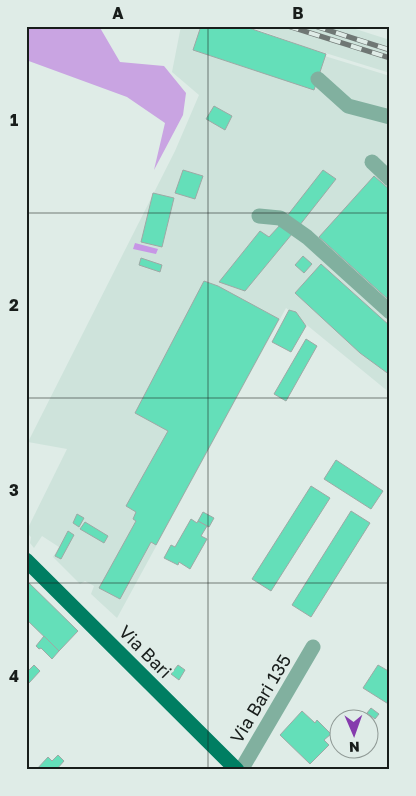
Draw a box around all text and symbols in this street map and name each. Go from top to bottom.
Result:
text: A [112,3,124,23]
text: B [292,3,304,23]
text: 1 [10,110,18,130]
text: 2 [9,295,19,315]
text: 3 [9,480,19,500]
street label: Via Bari [115,620,177,682]
street label: Via Bari 135 [225,650,295,747]
text: 4 [9,666,19,686]
north arrow [328,708,378,758]
text: N [349,739,360,756]

